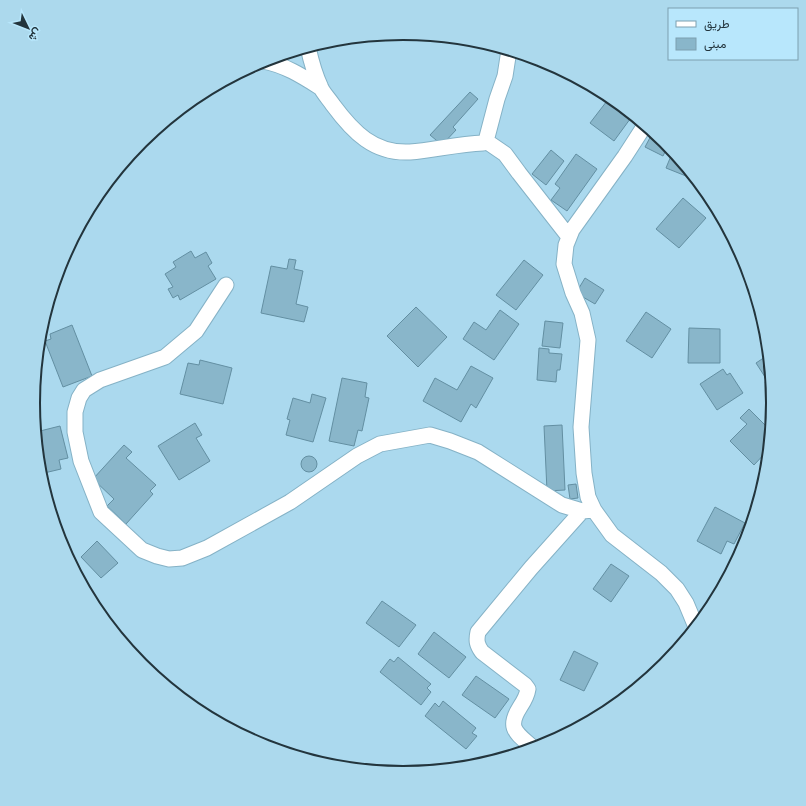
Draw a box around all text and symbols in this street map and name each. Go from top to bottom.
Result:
north arrow [8,8,48,48]
legend [668,8,798,60]
text: طريق [704,16,730,32]
text: ش [26,25,45,44]
text: مبنى [704,36,726,52]

